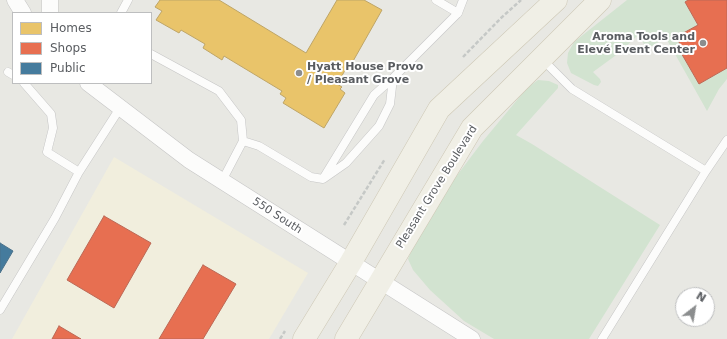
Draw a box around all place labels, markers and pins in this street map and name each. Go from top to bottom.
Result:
place label: Aroma Tools and Elevé Event Center [577,30,695,56]
marker: Aroma Tools and Elevé Event Center [698,38,708,48]
place label: Hyatt House Provo / Pleasant Grove [307,60,423,86]
marker: Hyatt House Provo / Pleasant Grove [294,68,304,78]

